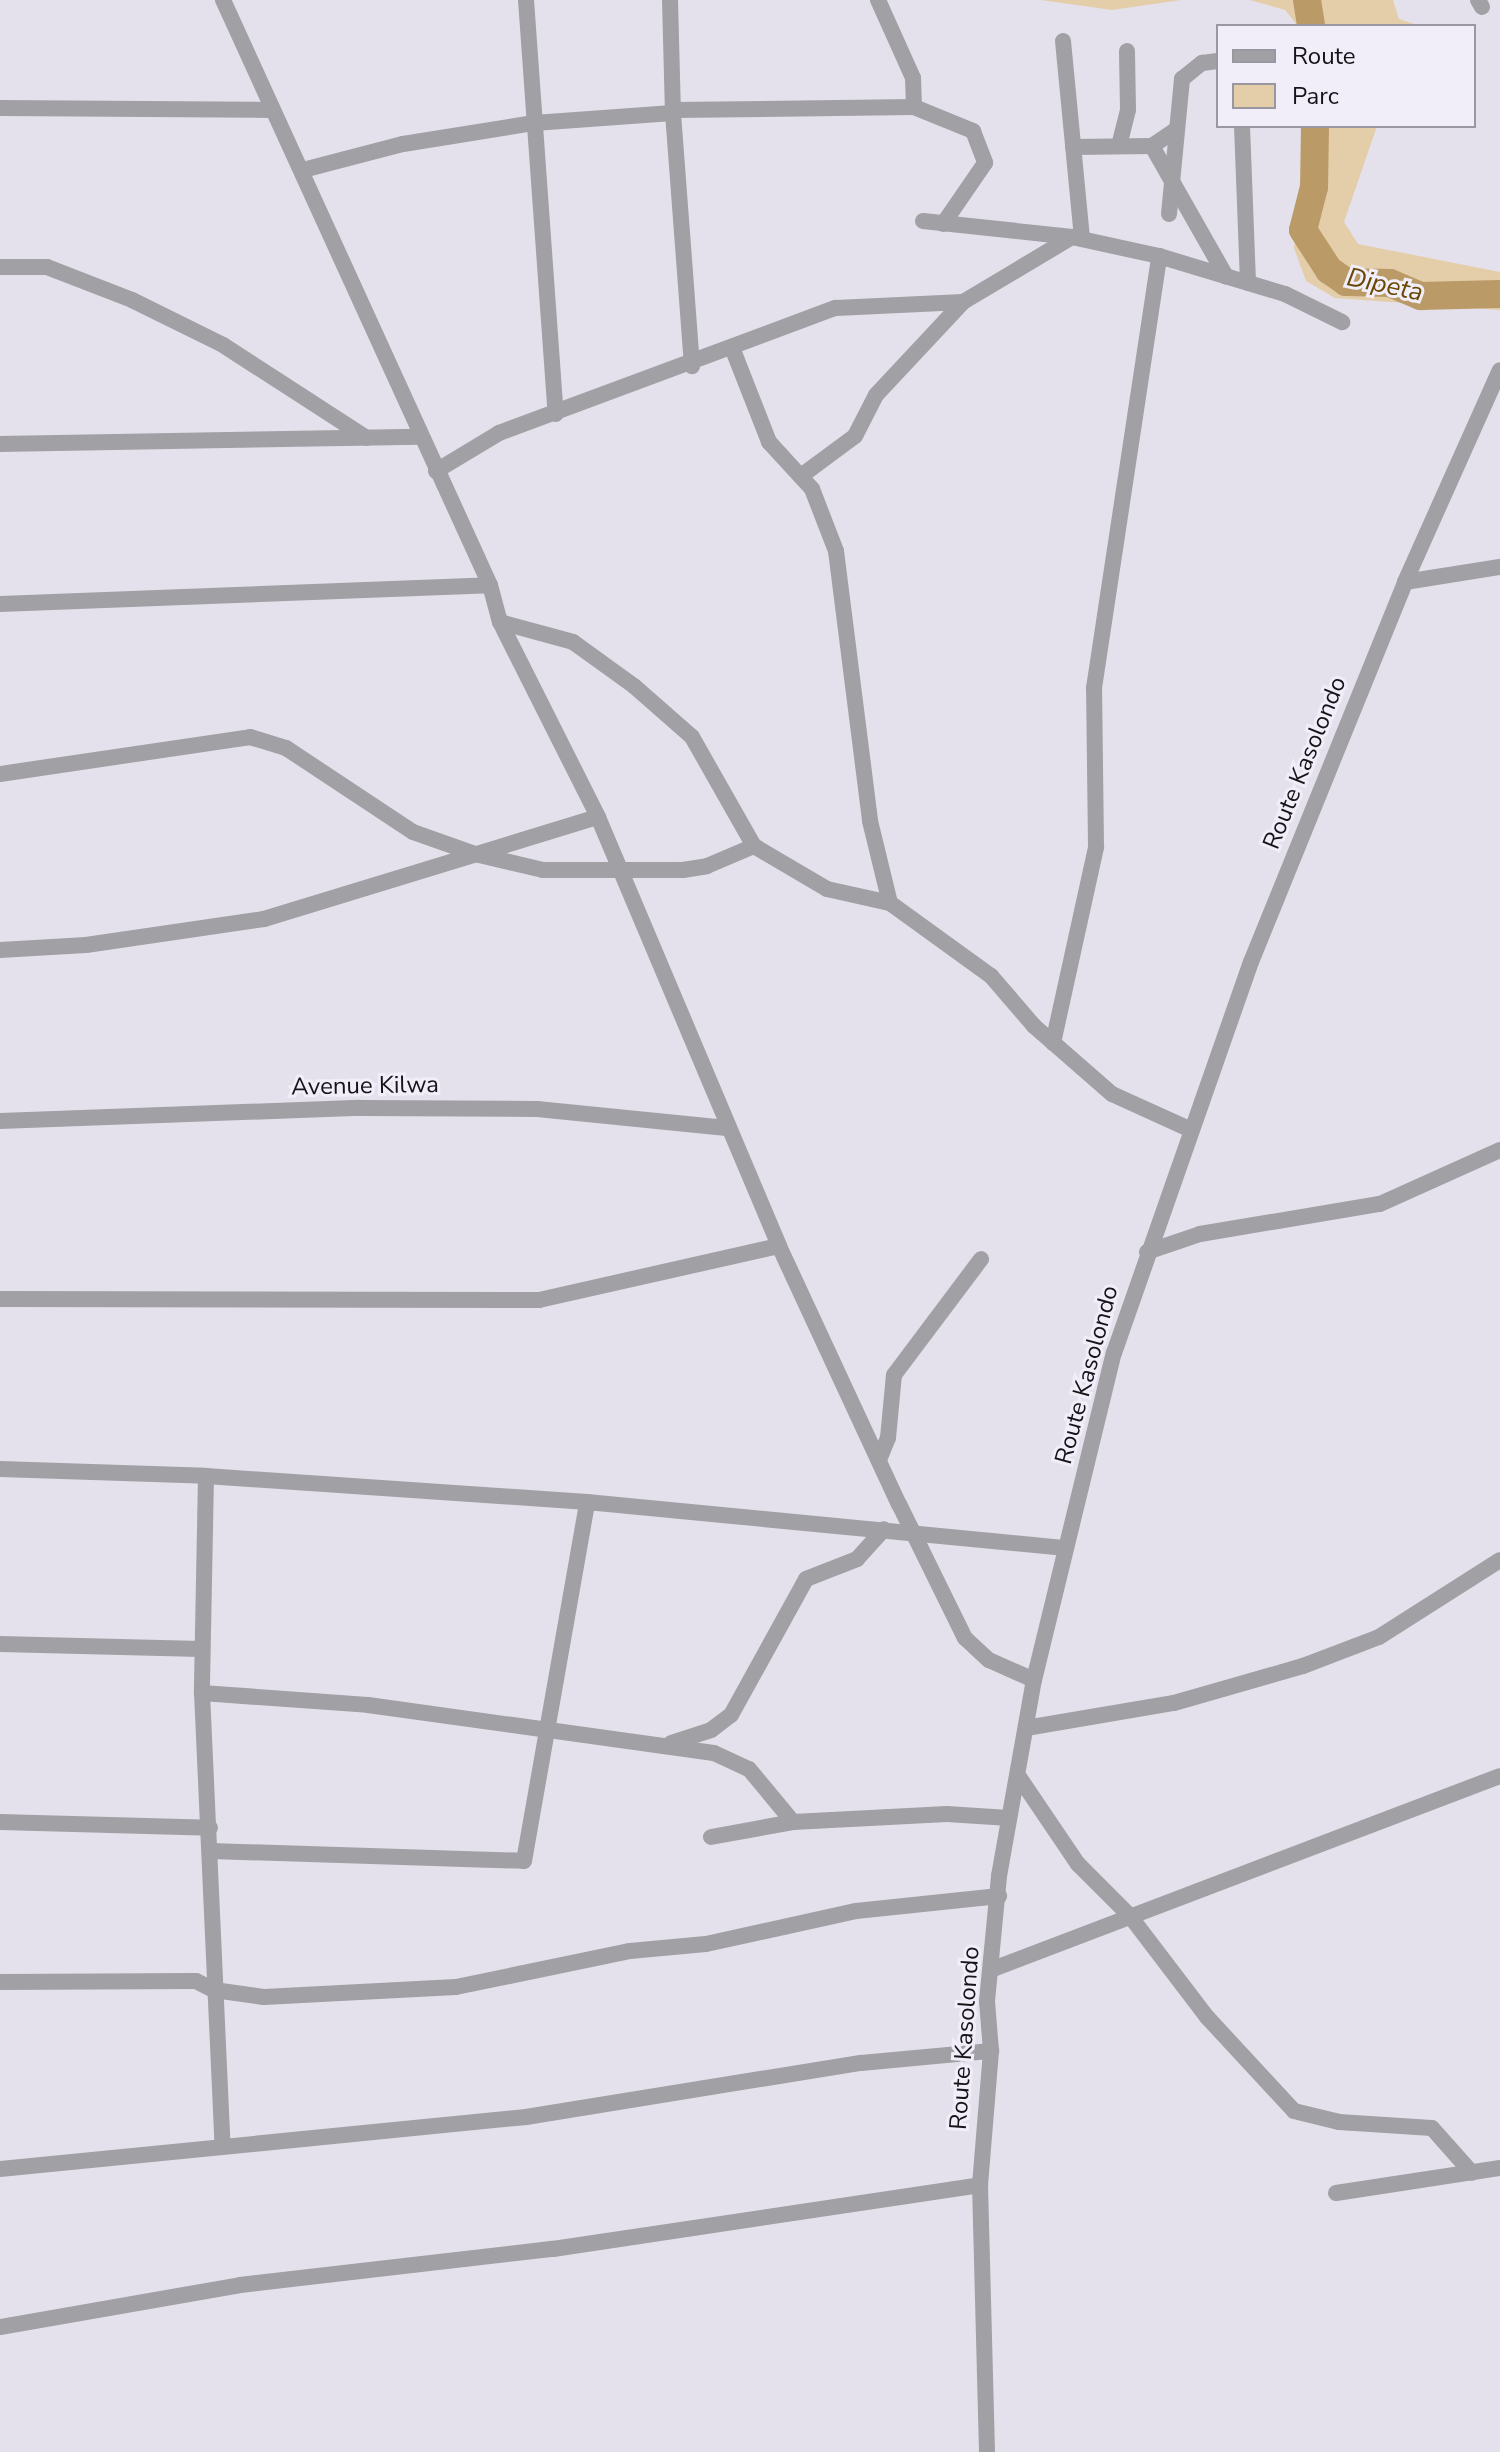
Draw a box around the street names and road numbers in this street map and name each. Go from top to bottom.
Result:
street label: Route Kasolondo [1257,672,1353,854]
street label: Avenue Kilwa [291,1070,439,1102]
street label: Route Kasolondo [1049,1283,1125,1467]
street label: Route Kasolondo [944,1945,986,2131]

